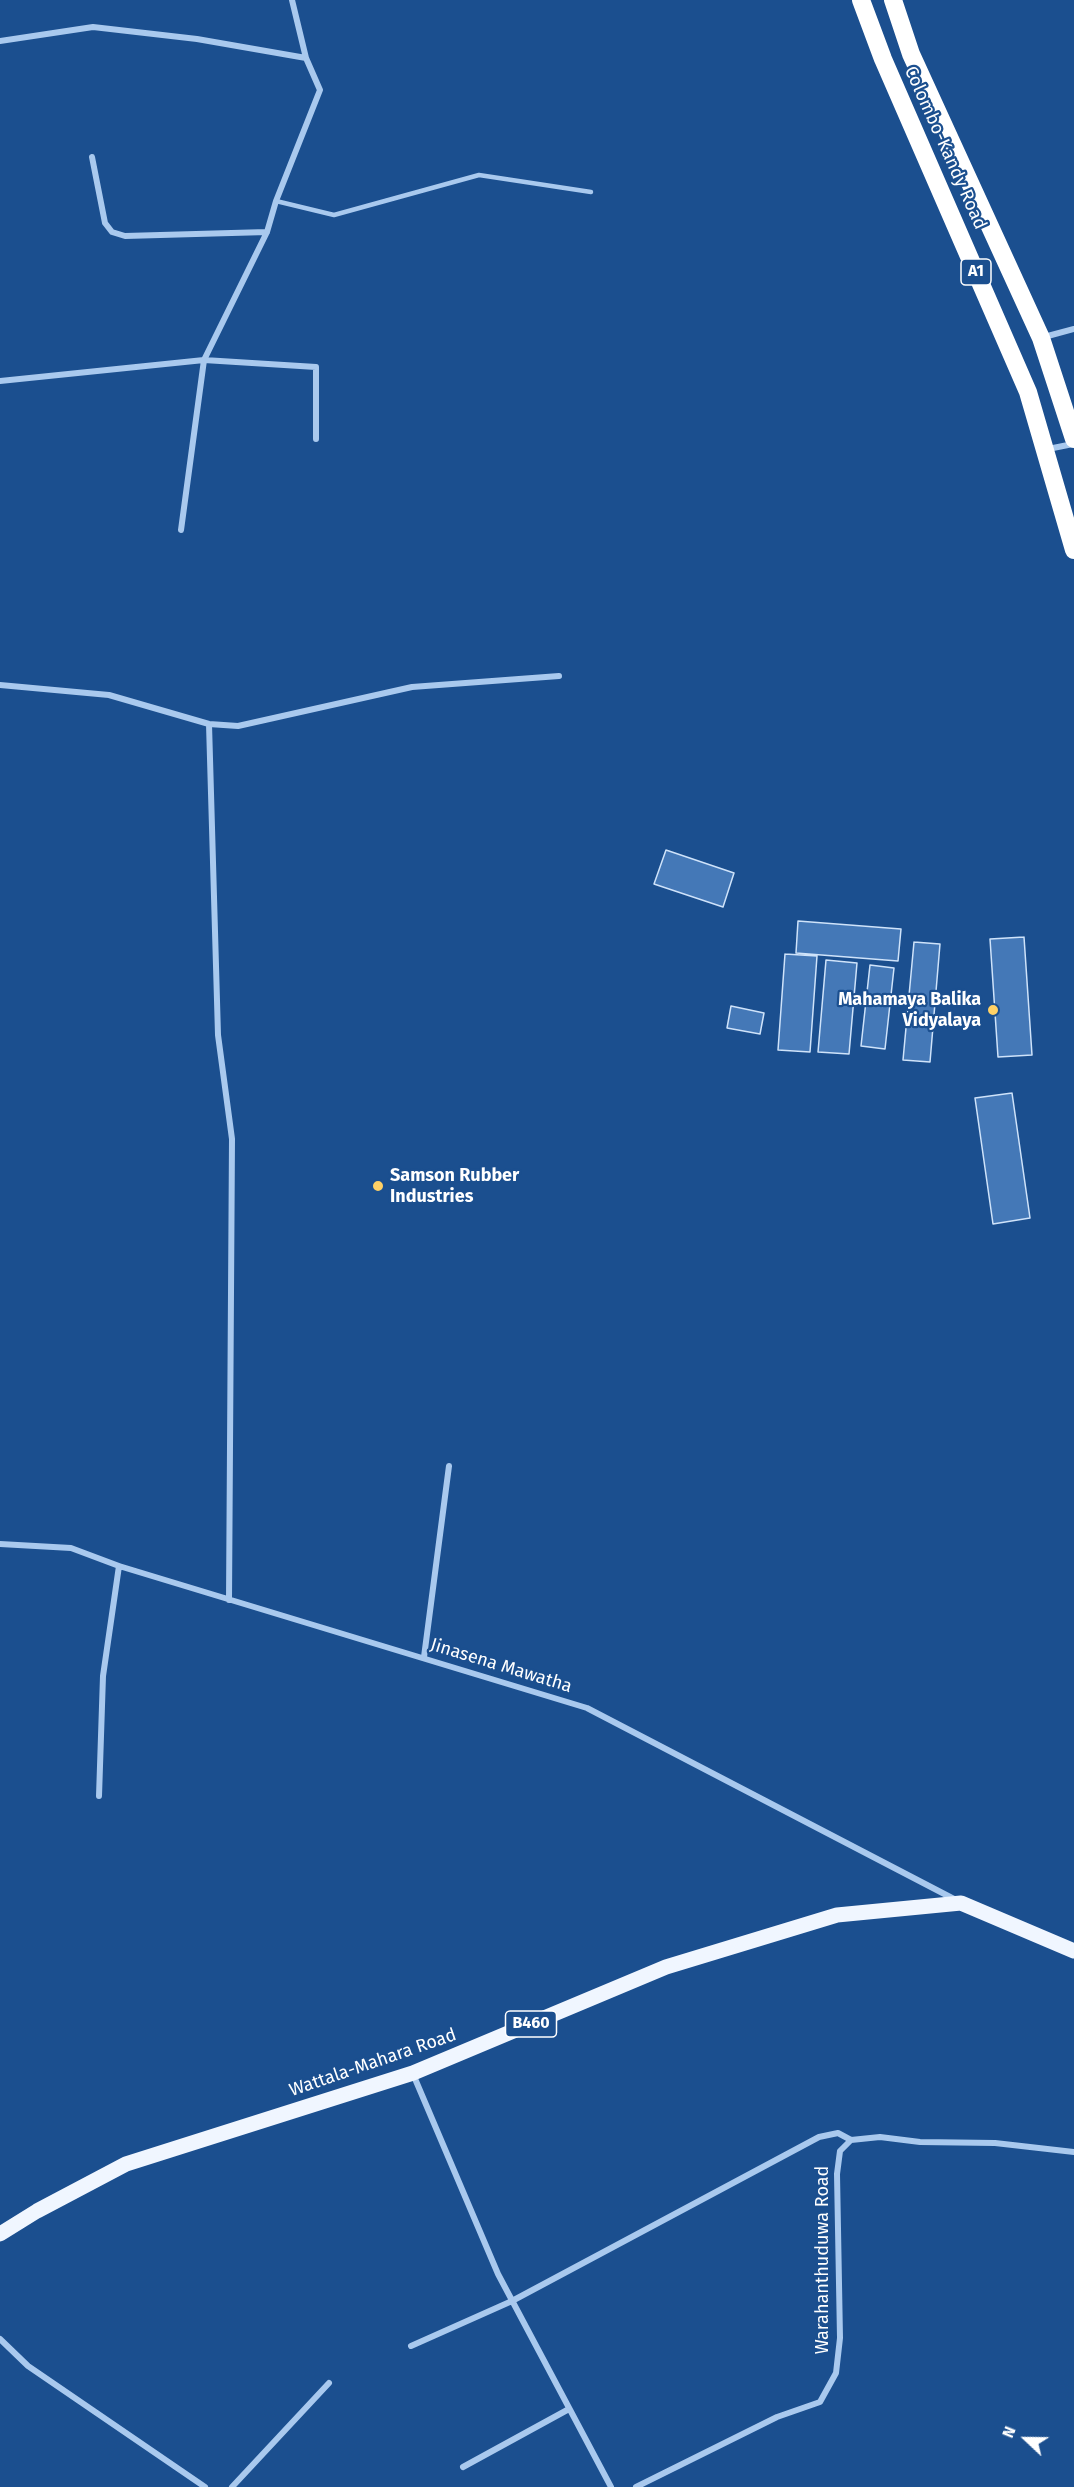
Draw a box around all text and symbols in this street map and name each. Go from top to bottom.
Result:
street label: Colombo-Kandy Road [899,63,991,233]
road number: A1 [961,259,991,285]
place label: Mahamaya Balika Vidyalaya [838,989,981,1032]
marker: Mahamaya Balika Vidyalaya [986,1003,1000,1017]
place label: Samson Rubber Industries [390,1165,519,1208]
marker: Samson Rubber Industries [371,1179,385,1193]
street label: Jinasena Mawatha [428,1634,574,1698]
road number: B460 [506,2011,556,2037]
street label: Wattala-Mahara Road [287,2024,459,2102]
street label: Warahanthuduwa Road [812,2166,834,2354]
north arrow [996,2409,1056,2469]
text: N [998,2424,1020,2441]

